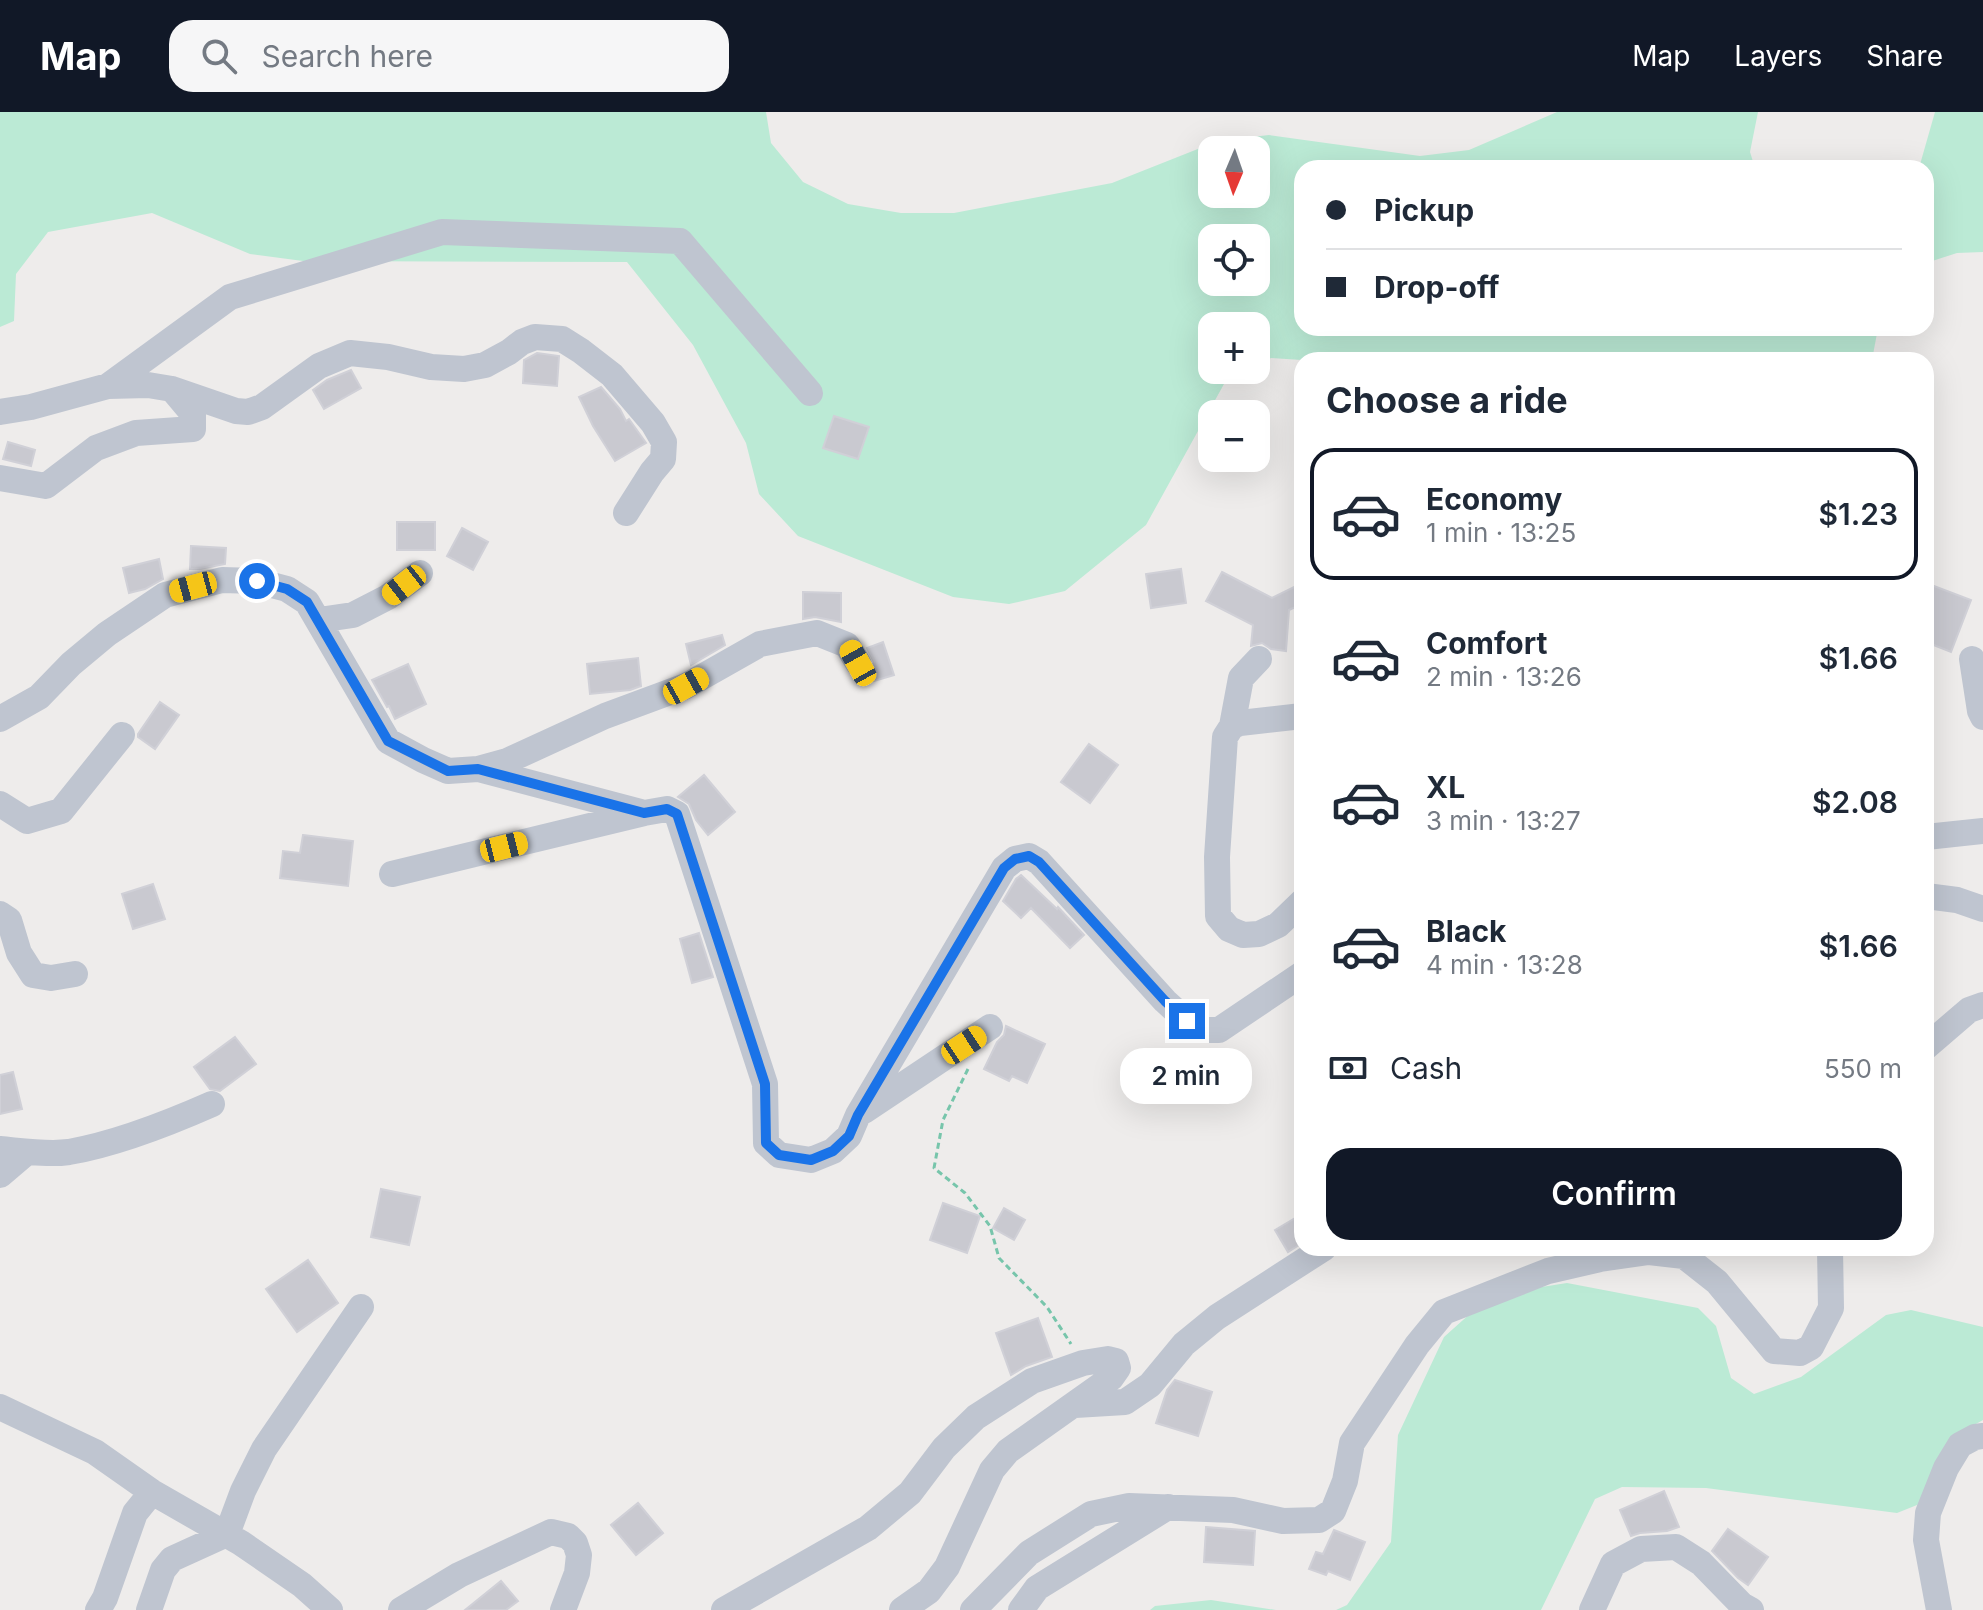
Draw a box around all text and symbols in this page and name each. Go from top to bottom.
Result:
search box [169,20,729,92]
text: Map [40,33,121,79]
icon: search [197,34,241,78]
text: Search here [261,38,433,74]
text: Map [1632,39,1690,73]
text: Layers [1734,39,1822,73]
text: Share [1866,39,1943,73]
north arrow [1198,136,1270,208]
map controls [1198,136,1270,472]
text: Pickup [1374,192,1474,228]
button: locate [1198,224,1270,296]
text: Drop-off [1374,269,1500,305]
button: + [1198,312,1270,384]
text: Choose a ride [1326,378,1568,422]
button: − [1198,400,1270,472]
icon: car [1330,478,1402,550]
text: Economy [1426,481,1562,517]
text: $1.23 [1818,496,1898,532]
text: 1 min · 13:25 [1426,517,1576,548]
car [378,561,430,609]
route start [239,563,275,599]
car [167,569,219,605]
icon: car [1330,622,1402,694]
text: Comfort [1426,625,1547,661]
car [836,636,880,690]
text: $1.66 [1819,640,1898,676]
text: 2 min · 13:26 [1426,661,1582,692]
car [659,664,713,708]
icon: car [1330,766,1402,838]
text: XL [1426,769,1465,805]
text: $2.08 [1812,784,1898,820]
text: 3 min · 13:27 [1426,805,1581,836]
car [478,830,530,864]
icon: car [1330,910,1402,982]
text: Black [1426,913,1506,949]
text: $1.66 [1819,928,1898,964]
text: 4 min · 13:28 [1426,949,1583,980]
route end [1169,1003,1205,1039]
car [937,1022,991,1068]
icon: cash [1326,1046,1370,1090]
callout: 2 min [1121,1049,1253,1105]
text: Cash [1390,1050,1462,1086]
text: 550 m [1824,1053,1902,1084]
text: 2 min [1152,1060,1220,1091]
button: Confirm [1326,1148,1902,1240]

